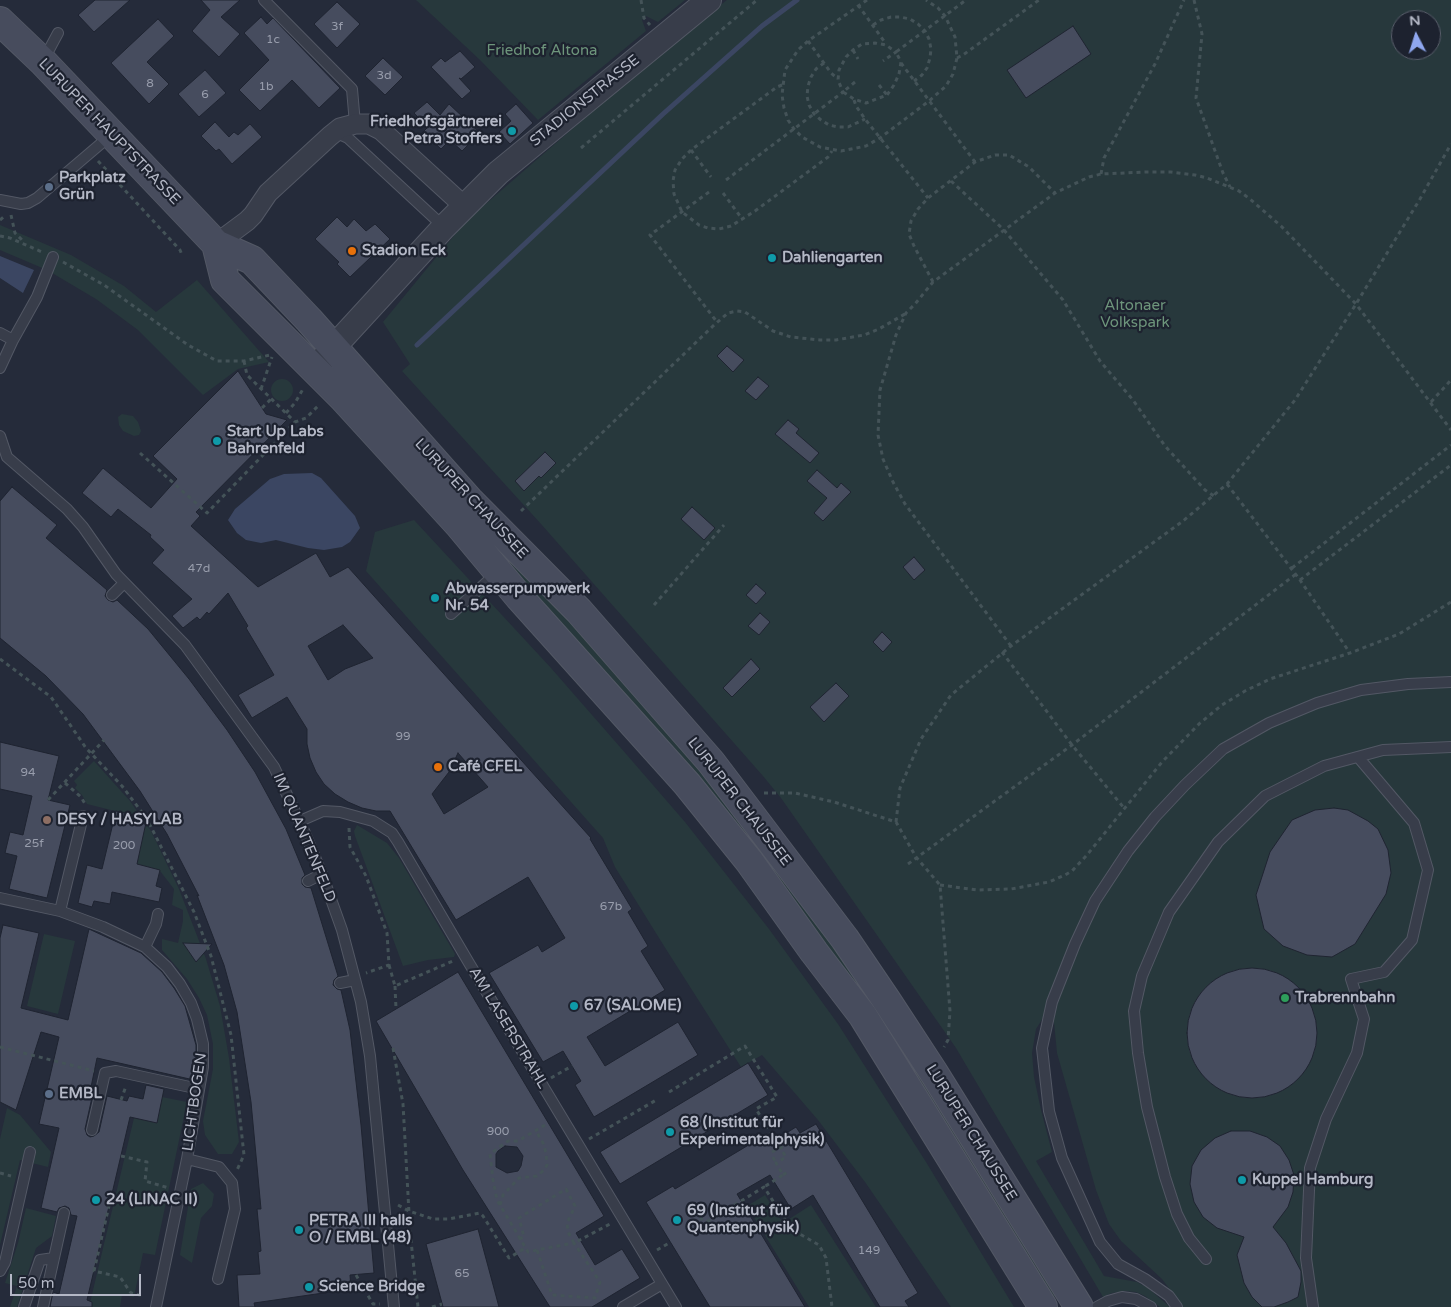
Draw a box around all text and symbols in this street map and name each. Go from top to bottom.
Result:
north arrow [1391,10,1441,60]
text: N [1408,12,1421,30]
house number: 3f [331,20,343,34]
house number: 1c [266,33,280,47]
park label: Friedhof Altona [486,42,598,60]
street label: STADIONSTRASSE [527,51,643,151]
street label: LURUPER HAUPTSTRASSE [34,55,184,209]
house number: 3d [376,69,392,83]
house number: 8 [146,77,154,91]
house number: 1b [258,80,274,94]
house number: 6 [201,88,209,102]
place label: Friedhofsgärtnerei Petra Stoffers [370,113,502,148]
marker: Friedhofsgärtnerei Petra Stoffers [506,125,518,137]
place label: Parkplatz Grün [59,169,126,204]
marker: Parkplatz Grün [43,181,55,193]
place label: Stadion Eck [362,242,446,260]
marker: Stadion Eck [346,245,358,257]
place label: Dahliengarten [782,249,883,267]
marker: Dahliengarten [766,252,778,264]
park label: Altonaer Volkspark [1100,297,1170,332]
place label: Start Up Labs Bahrenfeld [227,423,324,458]
marker: Start Up Labs Bahrenfeld [211,435,223,447]
street label: LURUPER CHAUSSEE [411,435,531,563]
house number: 47d [188,562,210,576]
place label: Abwasserpumpwerk Nr. 54 [445,580,590,615]
marker: Abwasserpumpwerk Nr. 54 [429,592,441,604]
house number: 99 [395,730,411,744]
street label: LURUPER CHAUSSEE [683,734,795,870]
place label: Café CFEL [448,758,522,776]
marker: Café CFEL [432,761,444,773]
house number: 94 [20,766,36,780]
street label: IM QUANTENFELD [269,771,339,905]
place label: DESY / HASYLAB [57,811,182,829]
marker: DESY / HASYLAB [41,814,53,826]
house number: 25f [24,837,44,851]
house number: 200 [113,839,135,853]
house number: 67b [600,900,622,914]
street label: AM LASERSTRAHL [465,964,551,1092]
place label: Trabrennbahn [1295,989,1395,1007]
marker: Trabrennbahn [1279,992,1291,1004]
place label: 67 (SALOME) [584,997,681,1015]
marker: 67 (SALOME) [568,1000,580,1012]
street label: LICHTBOGEN [179,1052,211,1152]
street label: LURUPER CHAUSSEE [922,1061,1020,1205]
place label: EMBL [59,1085,102,1103]
marker: EMBL [43,1088,55,1100]
place label: 68 (Institut für Experimentalphysik) [680,1114,825,1149]
house number: 900 [487,1125,509,1139]
marker: 68 (Institut für Experimentalphysik) [664,1126,676,1138]
place label: Kuppel Hamburg [1252,1171,1373,1189]
marker: Kuppel Hamburg [1236,1174,1248,1186]
place label: 24 (LINAC II) [106,1191,197,1209]
marker: 24 (LINAC II) [90,1194,102,1206]
place label: 69 (Institut für Quantenphysik) [687,1202,799,1237]
place label: PETRA III halls O / EMBL (48) [309,1212,413,1247]
marker: 69 (Institut für Quantenphysik) [671,1214,683,1226]
marker: PETRA III halls O / EMBL (48) [293,1224,305,1236]
house number: 149 [858,1244,880,1258]
scale bar [12,1264,144,1296]
house number: 65 [454,1267,470,1281]
text: 50 m [18,1274,55,1292]
place label: Science Bridge [319,1278,425,1296]
marker: Science Bridge [303,1281,315,1293]

